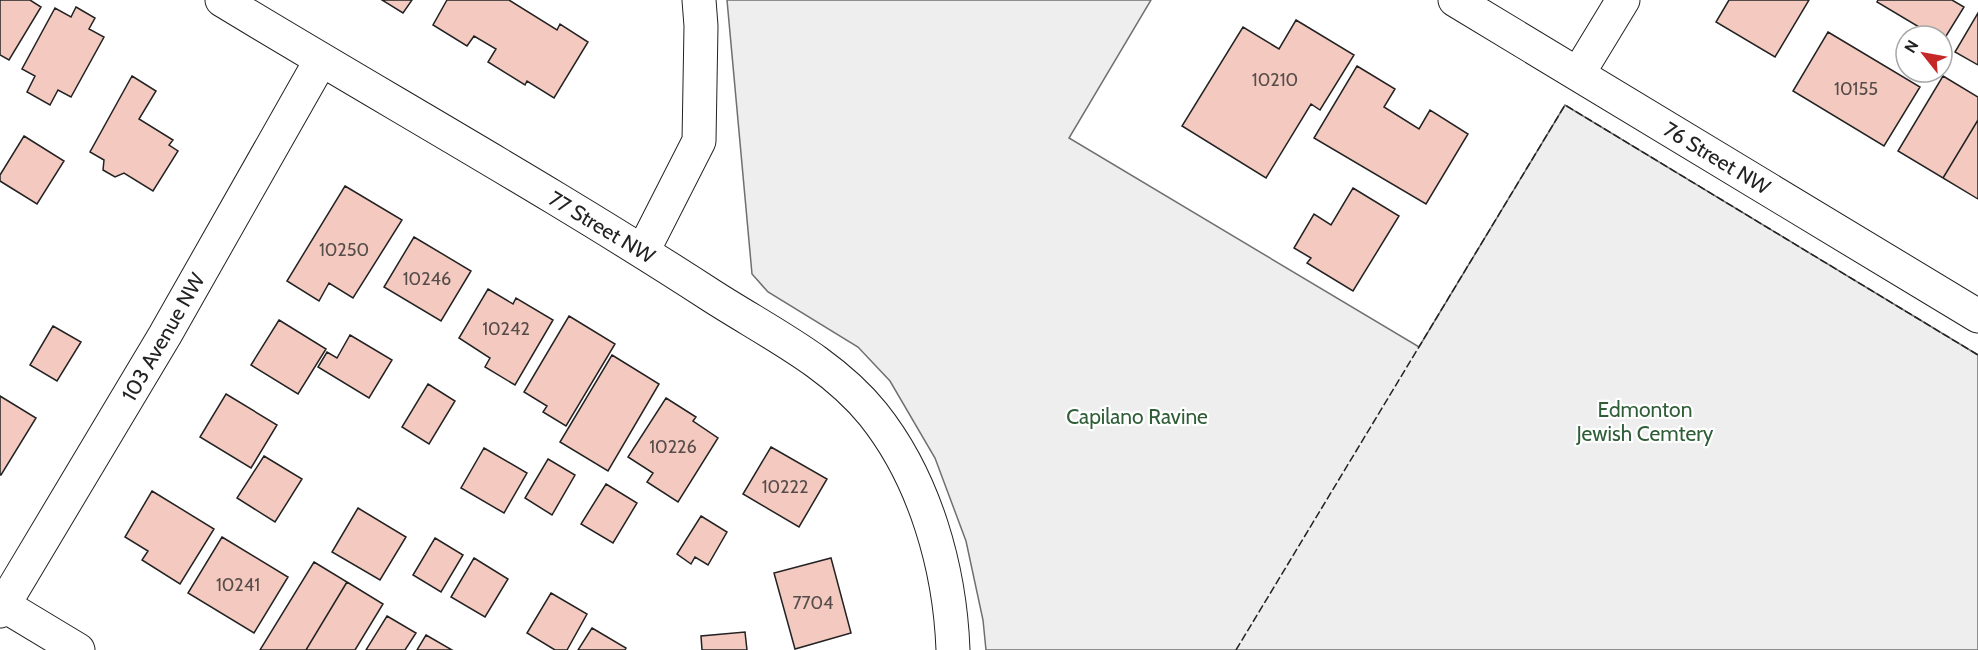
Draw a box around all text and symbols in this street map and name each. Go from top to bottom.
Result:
north arrow [1894,24,1954,84]
text: N [1901,37,1923,56]
house number: 10210 [1252,69,1298,91]
house number: 10155 [1834,78,1878,100]
street label: 76 Street NW [1659,116,1775,200]
street label: 77 Street NW [544,186,660,268]
house number: 10250 [319,239,369,261]
street label: 103 Avenue NW [116,268,210,405]
house number: 10246 [403,268,451,290]
house number: 10242 [482,318,530,340]
park label: Edmonton Jewish Cemtery [1576,397,1714,446]
park label: Capilano Ravine [1066,404,1208,429]
house number: 10226 [649,436,697,458]
house number: 10222 [762,476,808,498]
house number: 10241 [216,574,260,596]
house number: 7704 [793,592,833,614]

